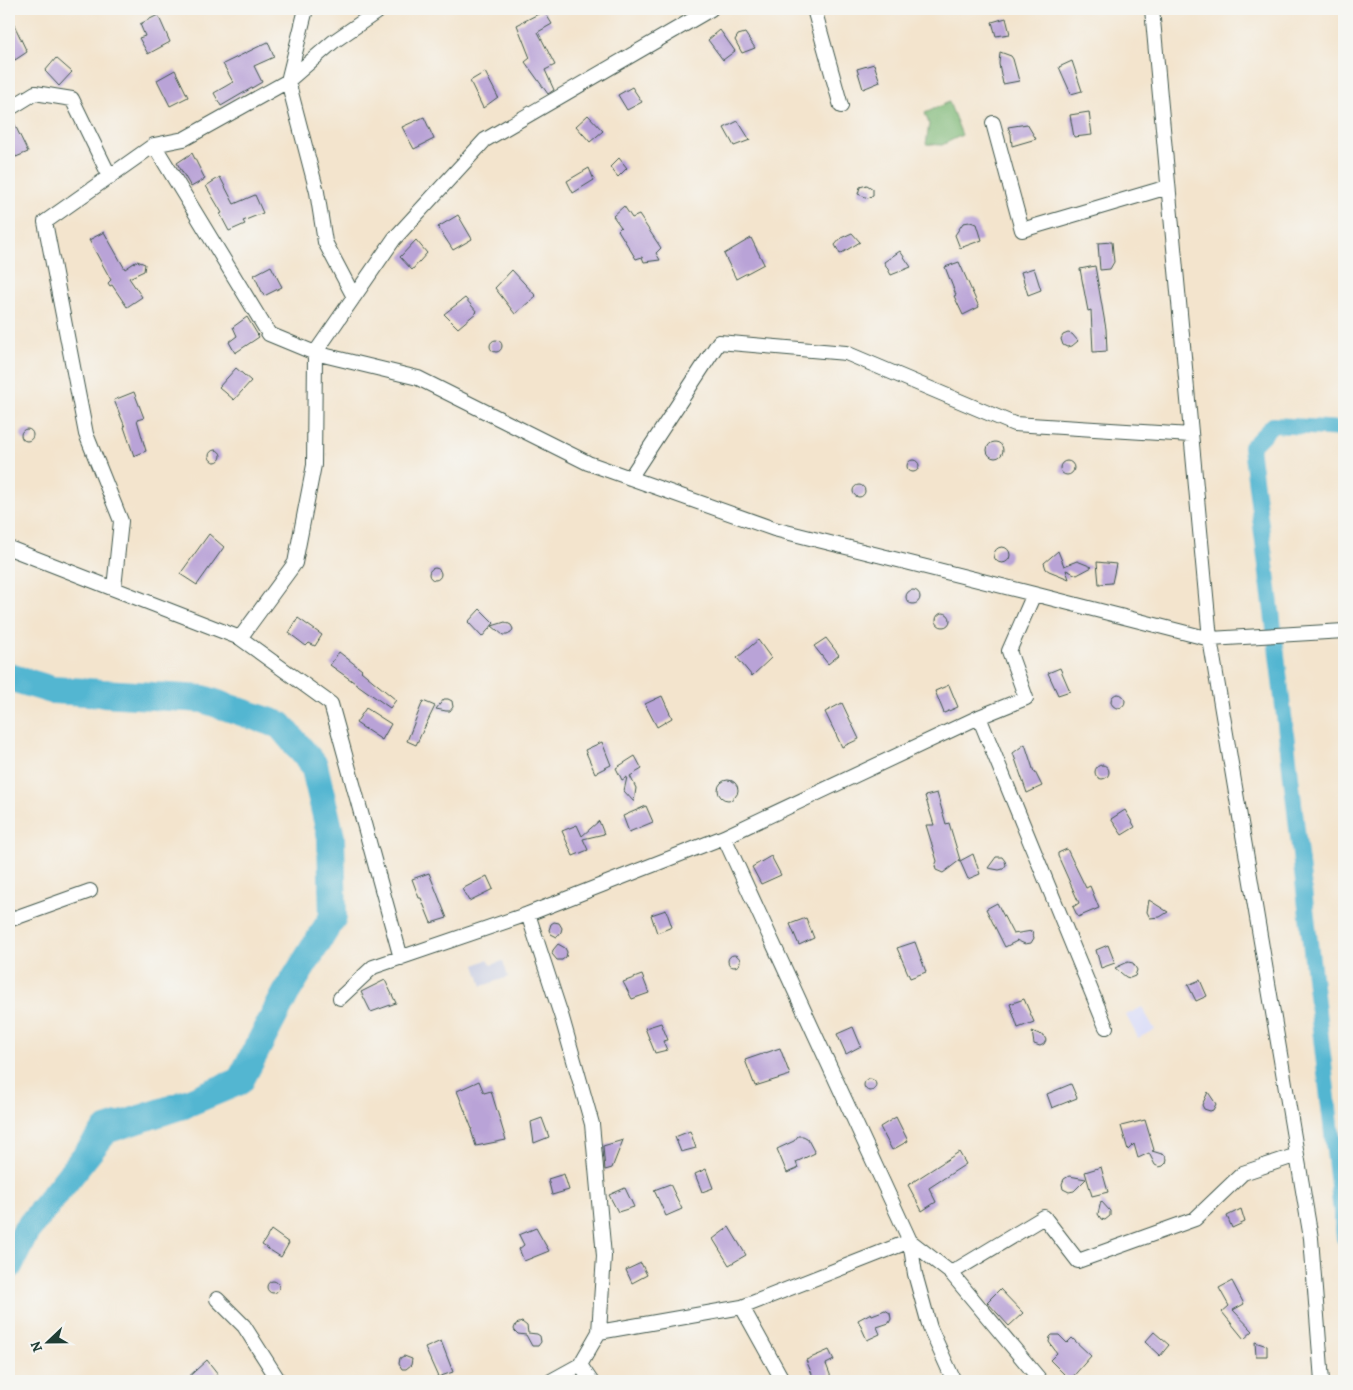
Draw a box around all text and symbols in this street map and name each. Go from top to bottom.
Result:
north arrow [22,1318,72,1368]
text: N [26,1338,47,1355]

